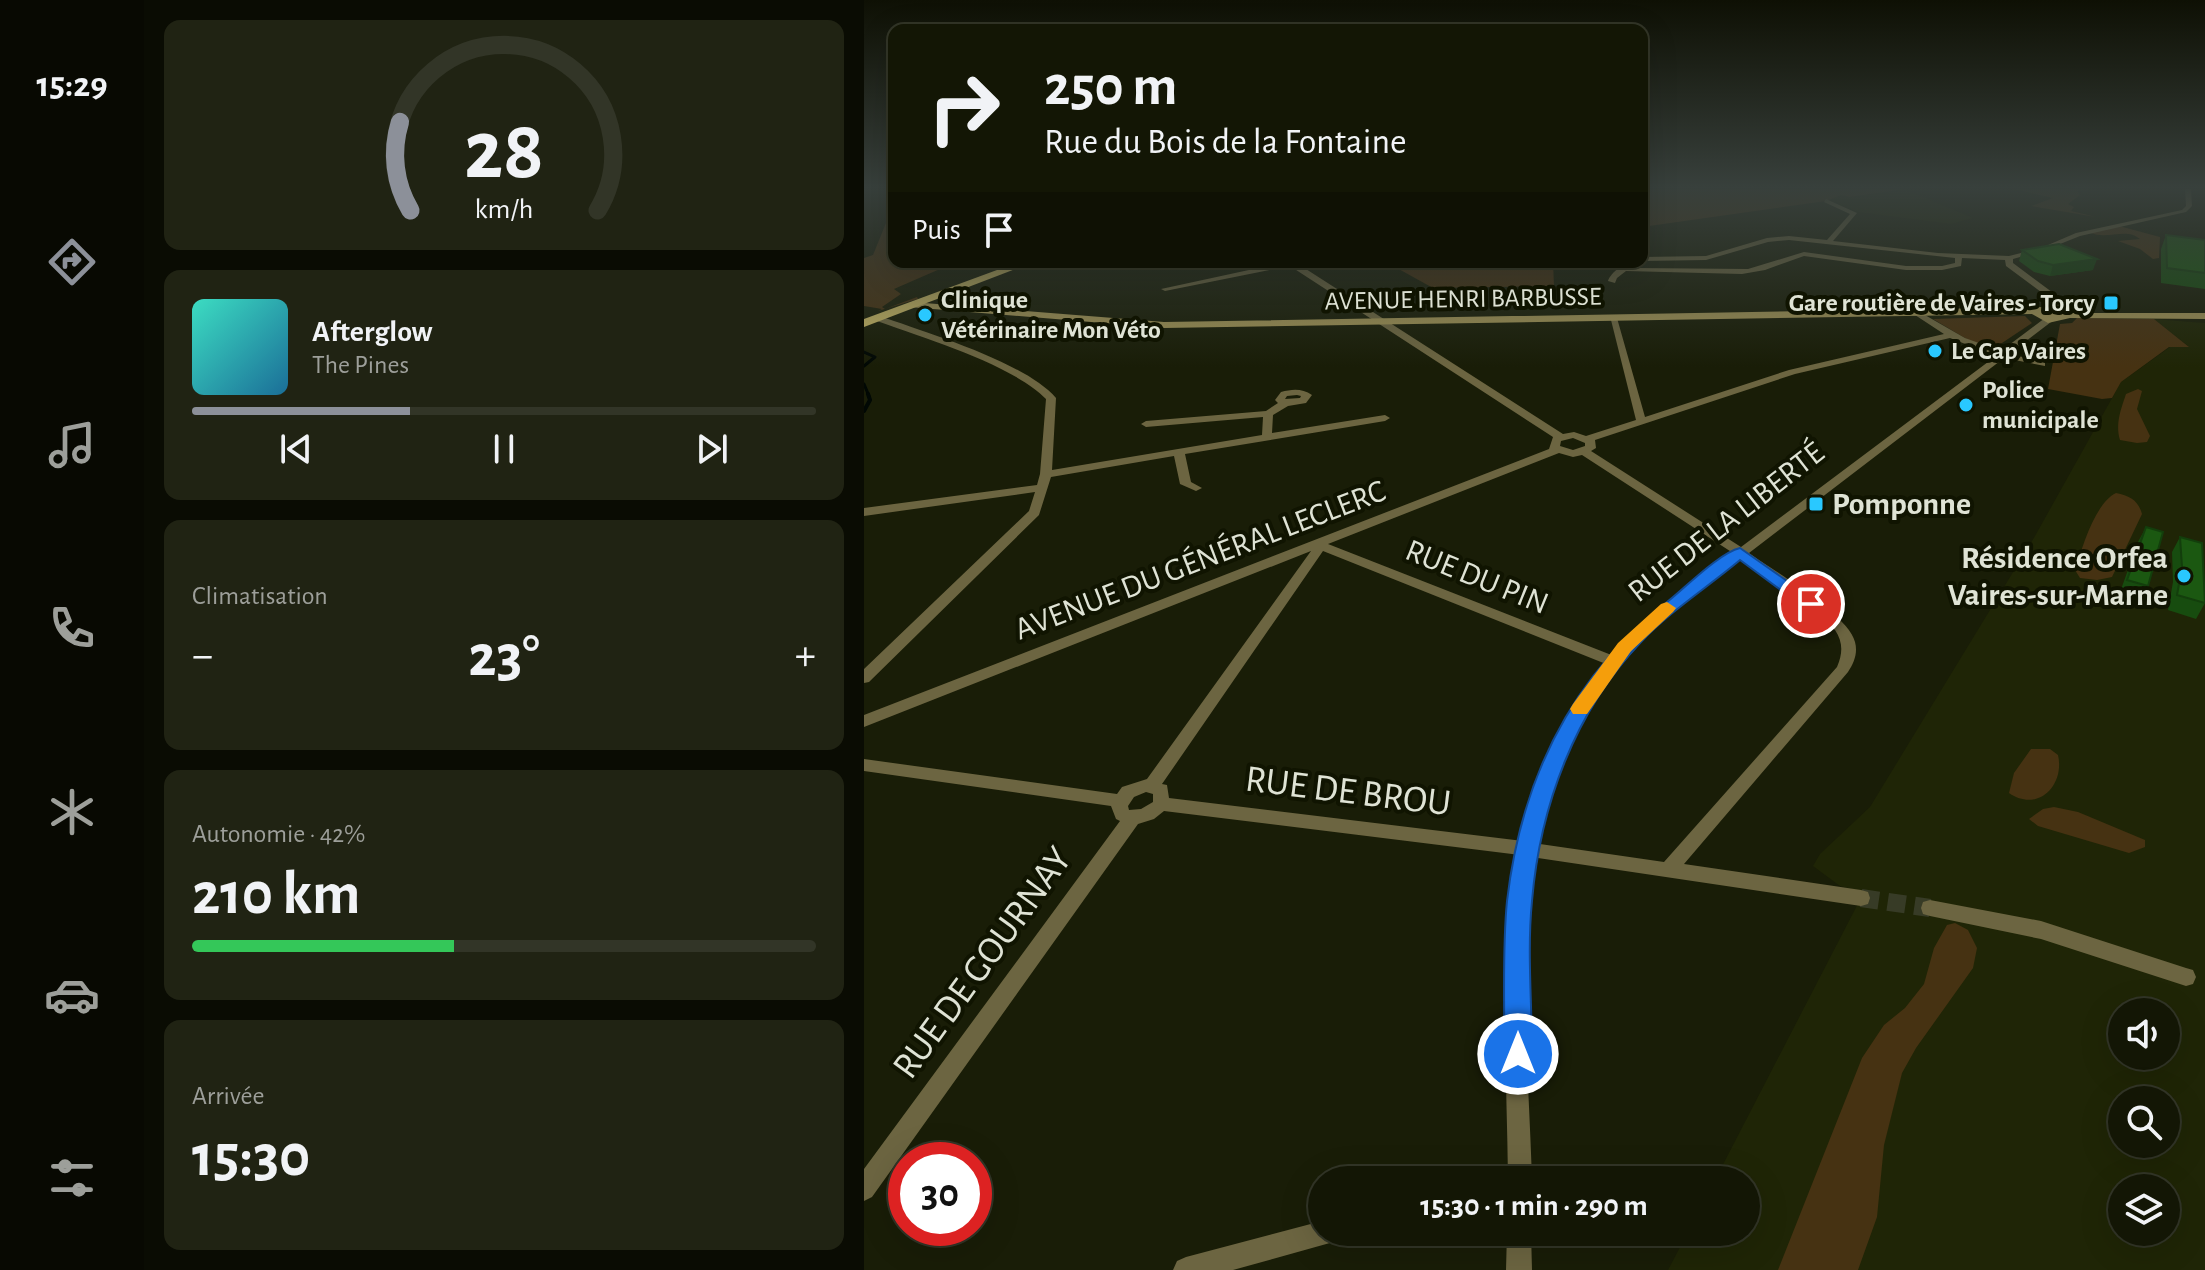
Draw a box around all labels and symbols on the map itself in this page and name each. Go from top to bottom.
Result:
street label: AVENUE HENRI BARBUSSE [1324,284,1602,314]
place label: Clinique Vétérinaire Mon Véto [941,287,1161,343]
place label: Gare routière de Vaires - Torcy [1789,290,2095,316]
marker: Gare routière de Vaires - Torcy [2102,294,2120,312]
marker: Clinique Vétérinaire Mon Véto [916,306,934,324]
place label: Le Cap Vaires [1951,338,2086,364]
marker: Le Cap Vaires [1926,342,1944,360]
place label: Police municipale [1982,377,2099,433]
marker: Police municipale [1957,396,1975,414]
street label: RUE DE LA LIBERTÉ [1620,434,1830,608]
street label: AVENUE DU GÉNÉRAL LECLERC [1009,472,1390,646]
place label: Pomponne [1832,488,1971,520]
marker: Pomponne [1807,495,1825,513]
street label: RUE DU PIN [1401,534,1553,620]
place label: Résidence Orfea Vaires-sur-Marne [1948,542,2168,611]
marker: Résidence Orfea Vaires-sur-Marne [2175,567,2193,585]
pin [1777,570,1845,638]
street label: RUE DE BROU [1243,761,1453,823]
street label: RUE DE GOURNAY [887,840,1079,1086]
position arrow [1476,1012,1560,1096]
speed limit sign: 30 [888,1142,992,1246]

